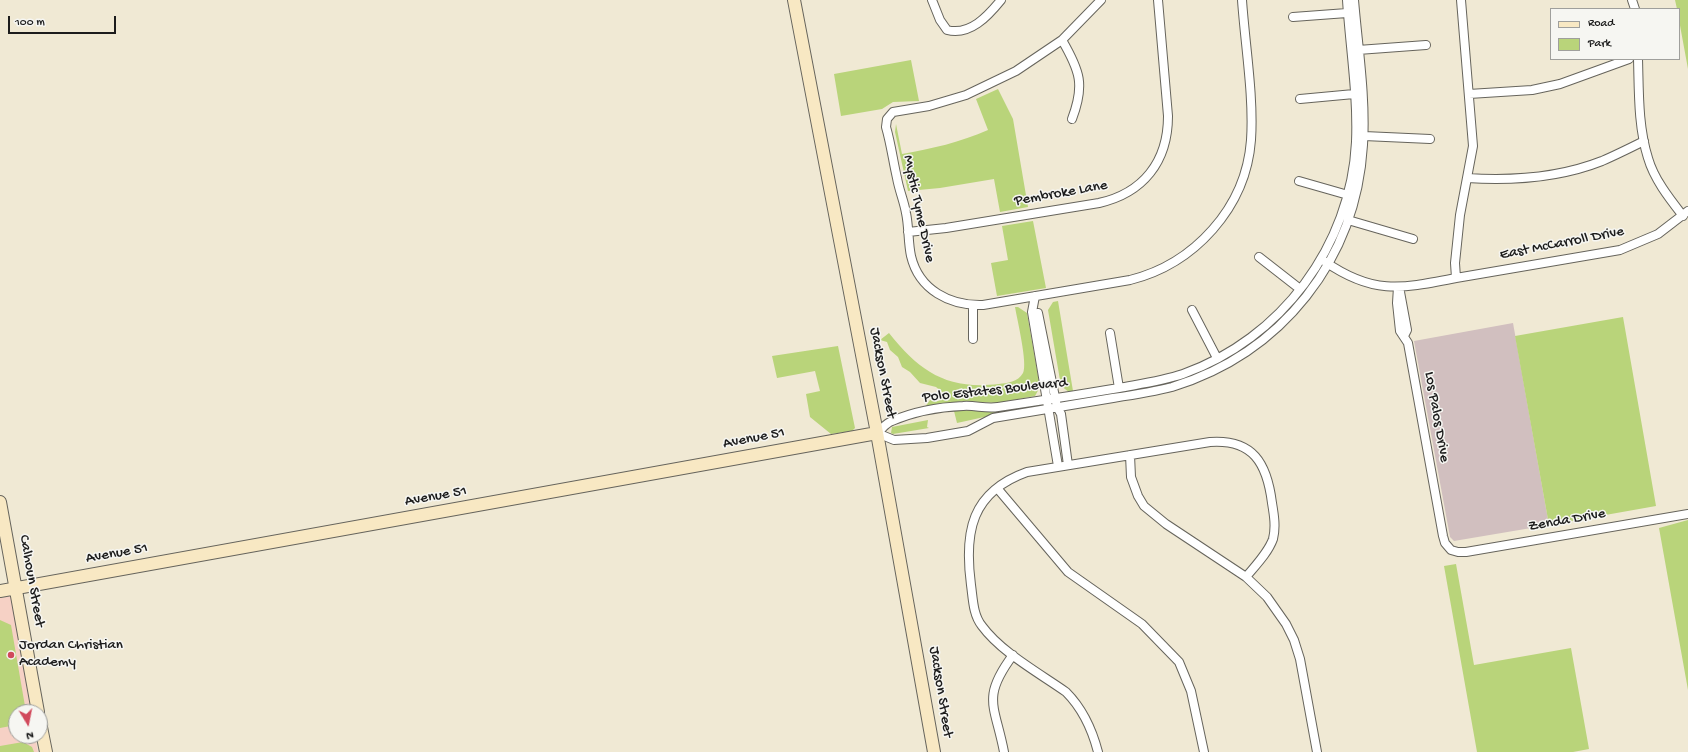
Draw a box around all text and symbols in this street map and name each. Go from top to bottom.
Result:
scale bar [10,8,118,34]
legend [1550,8,1680,60]
text: 100 m [15,16,45,30]
text: Road [1588,17,1614,31]
text: Park [1588,37,1611,51]
street label: Mystic Tyme Drive [898,154,938,264]
street label: Pembroke Lane [1013,177,1109,211]
street label: East McCarroll Drive [1498,223,1626,265]
street label: Jackson Street [864,326,900,420]
street label: Los Palos Drive [1419,370,1453,464]
street label: Polo Estates Boulevard [922,374,1068,408]
street label: Avenue 51 [722,424,786,454]
street label: Avenue 51 [404,483,468,511]
street label: Zenda Drive [1527,505,1607,537]
street label: Calhoun Street [14,533,48,629]
street label: Avenue 51 [85,540,149,568]
place label: Jordan Christian Academy [19,637,123,672]
street label: Jackson Street [924,645,956,739]
marker: Jordan Christian Academy [6,650,16,660]
north arrow [8,704,48,744]
text: N [25,728,34,741]

